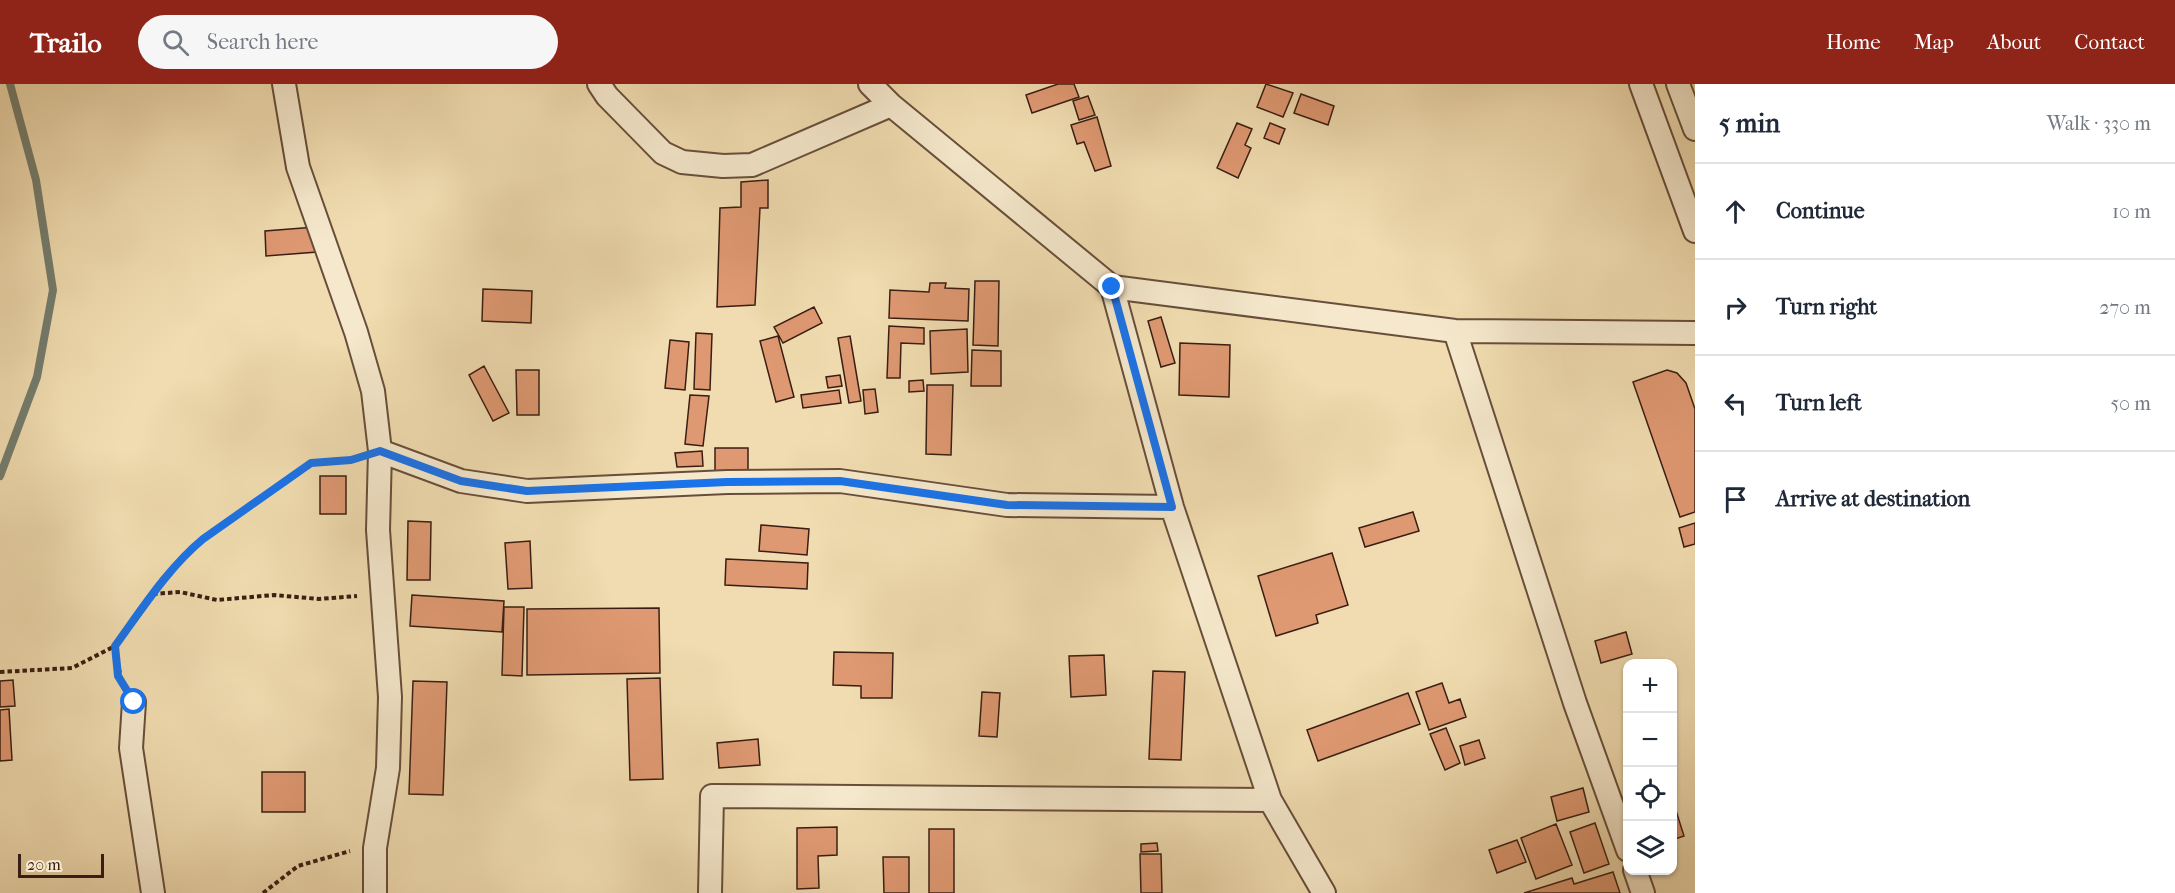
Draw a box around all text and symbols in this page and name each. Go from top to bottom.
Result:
search box [138,15,558,69]
text: Trailo [30,26,102,59]
icon: search [159,26,192,59]
text: Search here [207,29,318,55]
text: Home [1826,30,1881,54]
text: Map [1914,30,1954,54]
text: About [1987,30,2041,54]
text: Contact [2074,30,2145,54]
text: 5 min [1719,108,1780,139]
text: Walk · 330 m [2047,112,2151,135]
icon: ahead [1719,195,1752,228]
text: Continue [1776,198,1865,224]
text: 10 m [2112,200,2151,223]
route end [1098,273,1124,299]
icon: right [1719,291,1752,324]
text: Turn right [1776,294,1877,320]
text: 270 m [2099,296,2151,319]
icon: left [1719,387,1752,420]
text: Turn left [1776,390,1862,416]
text: 50 m [2110,392,2151,415]
icon: arrive [1719,483,1752,516]
text: Arrive at destination [1776,486,1970,512]
map controls [1623,659,1677,875]
button: + [1623,659,1677,713]
route start [120,688,146,714]
button: − [1623,713,1677,767]
button: locate [1623,767,1677,821]
button: layers [1623,821,1677,875]
scale bar [18,851,104,878]
text: 20 m [27,855,61,874]

